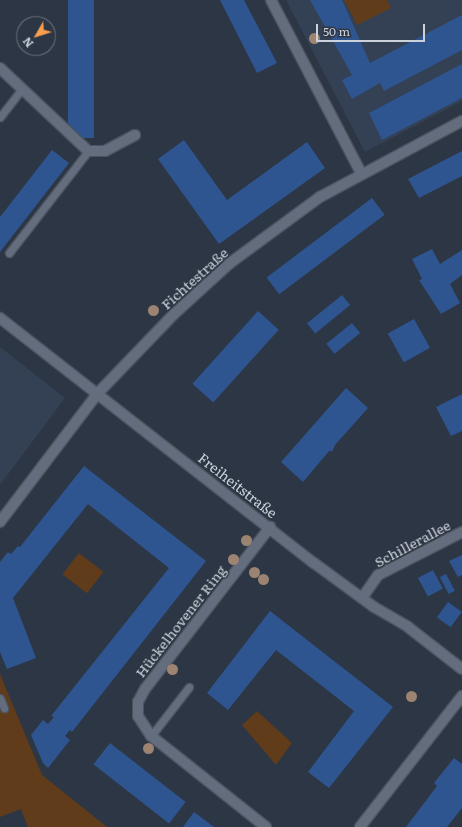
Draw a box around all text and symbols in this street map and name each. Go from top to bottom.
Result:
north arrow [16,16,56,56]
scale bar [318,16,427,42]
text: 50 m [323,22,350,40]
text: N [18,34,37,52]
street label: Fichtestraße [157,244,231,312]
street label: Freiheitstraße [195,449,281,521]
street label: Schillerallee [371,516,453,570]
street label: Hückelhovener Ring [131,562,229,680]

